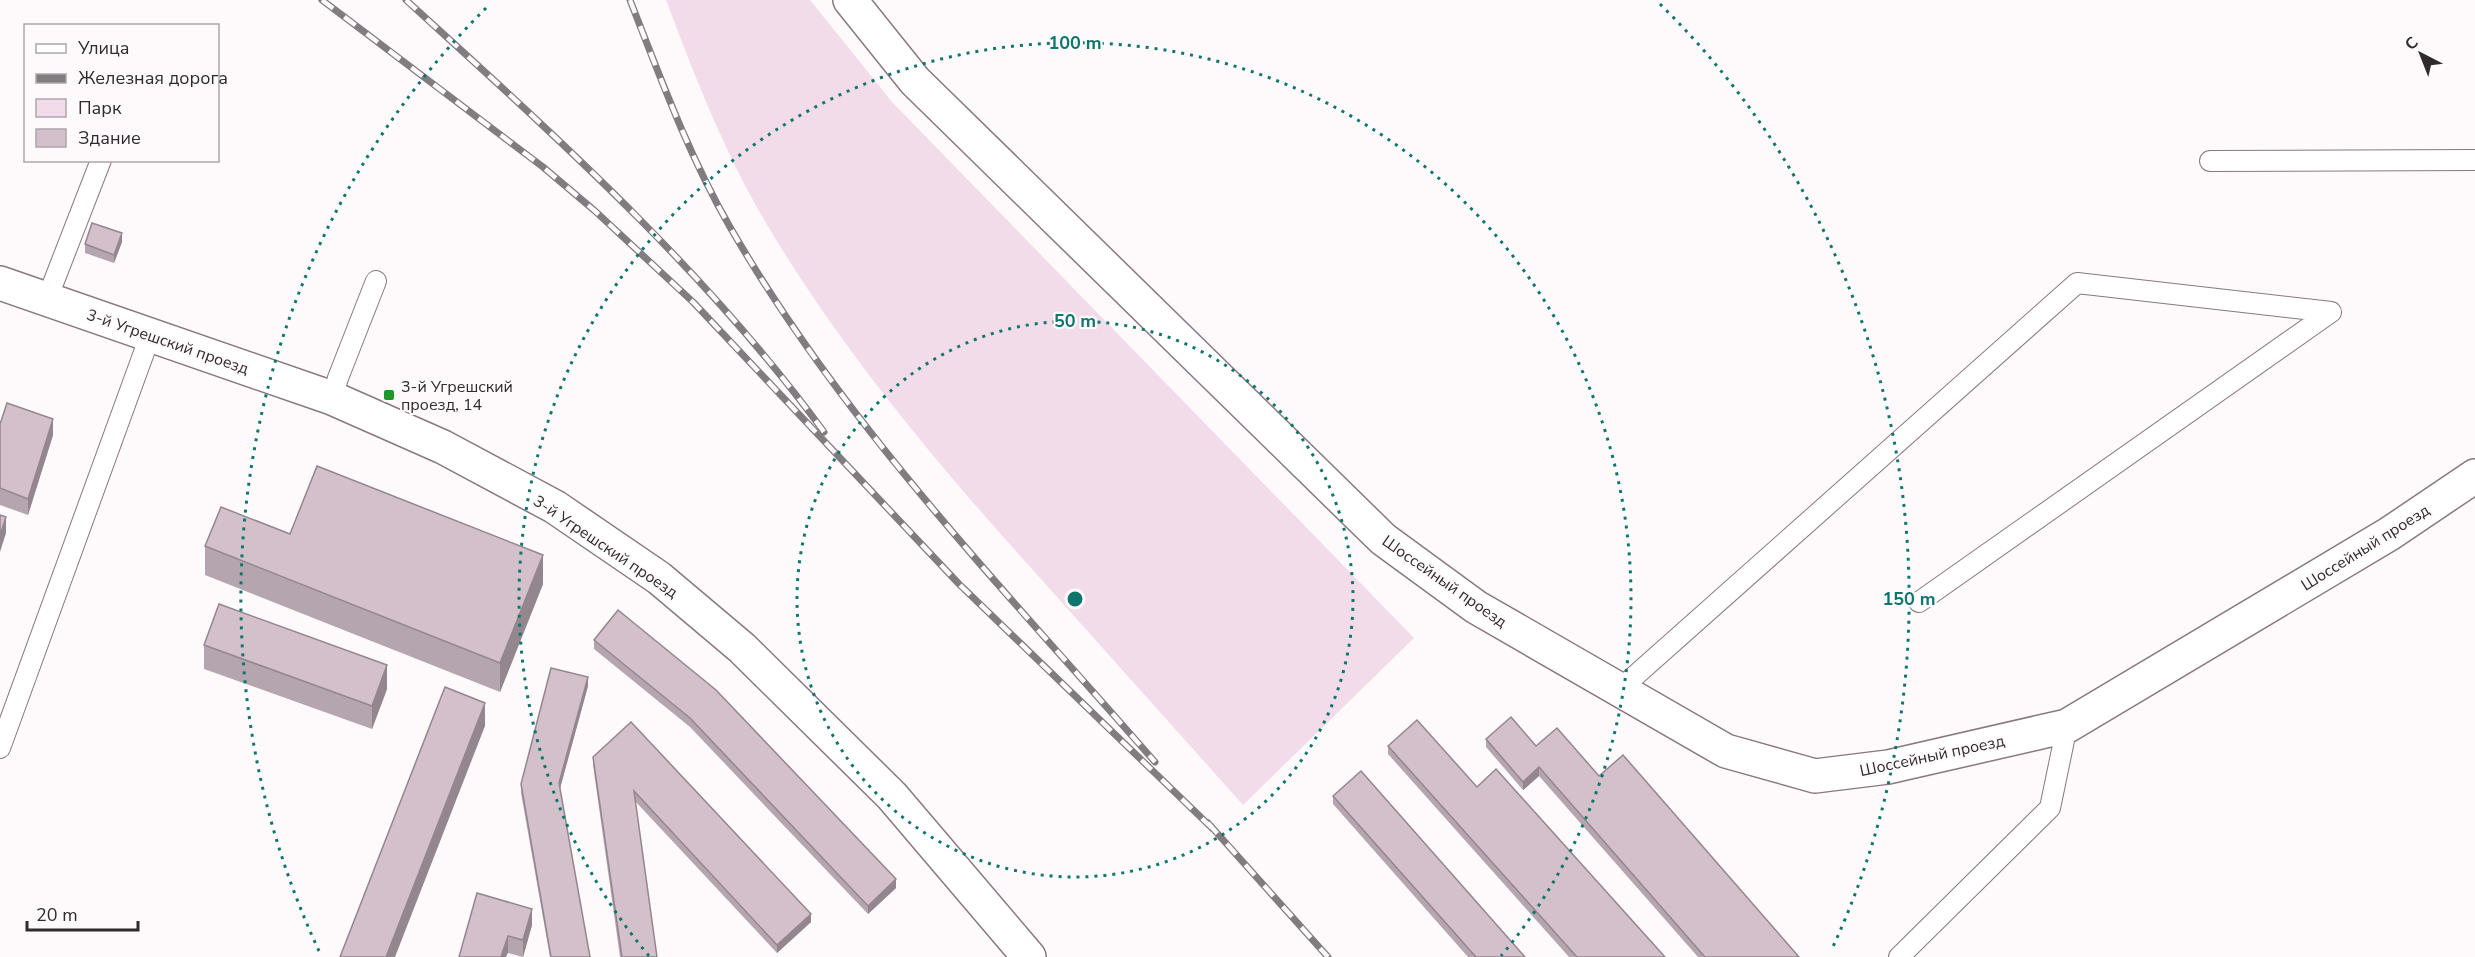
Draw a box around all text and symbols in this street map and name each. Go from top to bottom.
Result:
legend [24,24,219,162]
north arrow [2391,24,2451,84]
text: 100 m [1048,31,1102,55]
text: С [2400,32,2423,55]
text: Улица [77,36,129,60]
text: Железная дорога [78,66,228,90]
text: Парк [78,96,122,120]
text: Здание [78,126,141,150]
street label: 3-й Угрешский проезд [84,304,252,380]
text: 50 m [1054,309,1096,333]
place label: 3-й Угрешский проезд, 14 [401,376,513,416]
marker: 3-й Угрешский проезд, 14 [382,388,396,402]
street label: 3-й Угрешский проезд [529,490,683,604]
street label: Шоссейный проезд [2297,499,2434,596]
street label: Шоссейный проезд [1378,530,1512,633]
text: 150 m [1882,587,1936,611]
centre of rings [1065,589,1085,609]
street label: Шоссейный проезд [1858,730,2007,782]
scale bar [27,894,138,932]
text: 20 m [36,903,78,927]

